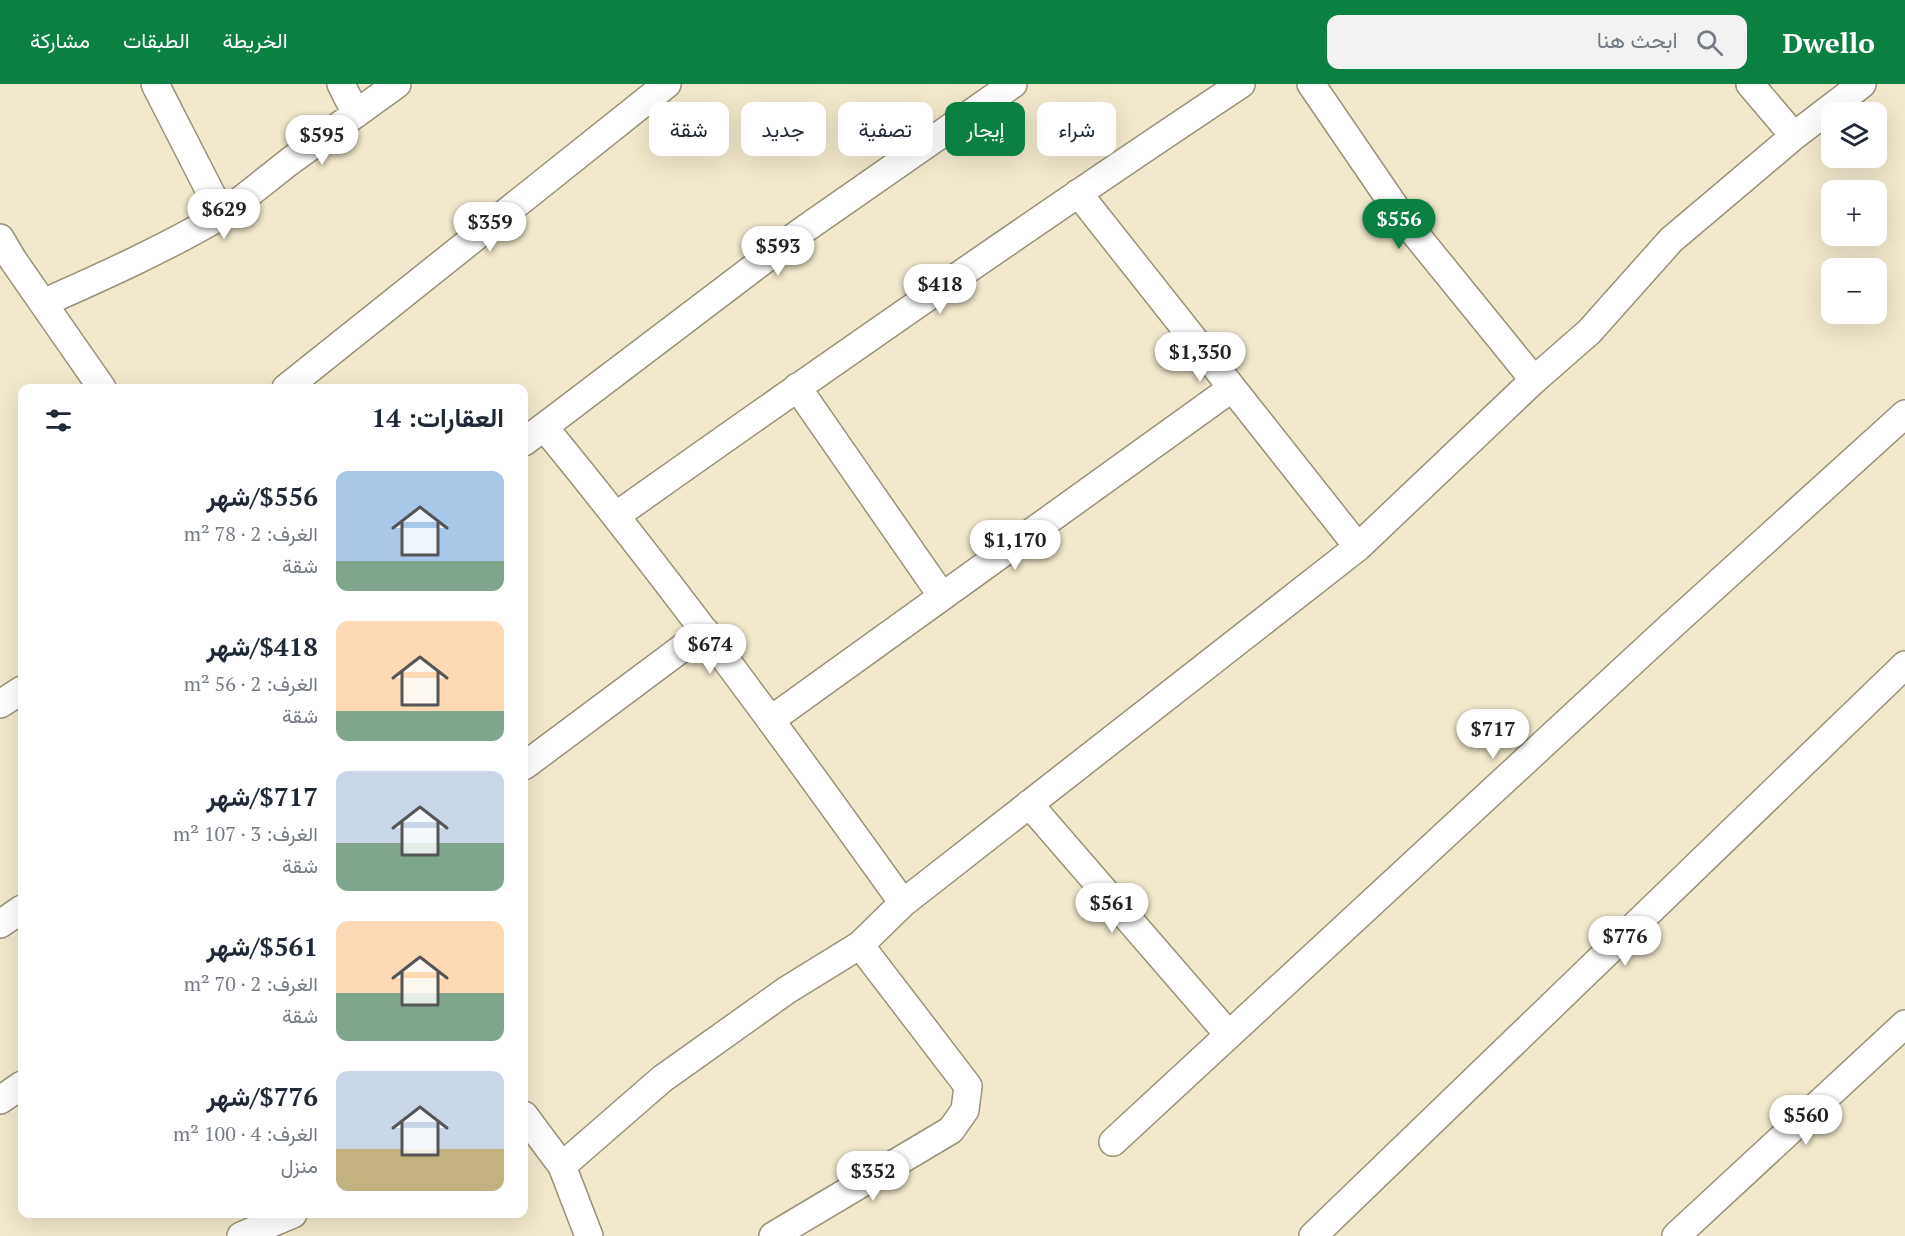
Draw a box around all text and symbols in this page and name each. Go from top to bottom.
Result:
search box [1327,15,1747,69]
text: Dwello [1783,24,1875,61]
text: ابحث هنا [1597,25,1678,54]
text: مشاركة [30,26,90,54]
text: الطبقات [123,26,190,54]
text: الخريطة [223,26,288,54]
icon: search [1693,26,1726,59]
chip: شقة [649,102,729,156]
chip: جديد [741,102,826,156]
chip: تصفية [838,102,933,156]
chip: إيجار [945,102,1025,156]
chip: شراء [1037,102,1116,156]
map controls [1821,102,1887,324]
button: layers [1821,102,1887,168]
pin: $595 [286,115,358,166]
text: $595 [299,121,345,148]
button: + [1821,180,1887,246]
pin: $629 [188,189,260,240]
text: $629 [201,195,247,222]
pin: $556 [1363,199,1435,250]
pin: $359 [454,202,526,253]
text: $556 [1376,205,1422,232]
text: $359 [467,208,513,235]
pin: $593 [742,226,814,277]
text: $593 [755,232,801,259]
button: − [1821,258,1887,324]
pin: $418 [904,264,976,315]
text: $418 [917,270,963,297]
pin: $1,350 [1151,332,1249,383]
text: $1,350 [1169,338,1231,365]
text: العقارات: 14 [372,400,504,434]
icon: filters [42,404,75,437]
text: $556/شهر [206,479,318,513]
icon: home [384,495,456,567]
text: الغرف: 2 · 78 m² [184,520,318,547]
pin: $1,170 [966,520,1064,571]
text: $1,170 [984,526,1046,553]
text: شقة [282,552,318,579]
pin: $674 [674,624,746,675]
text: $418/شهر [206,629,318,663]
text: $674 [687,630,733,657]
icon: home [384,645,456,717]
text: الغرف: 2 · 56 m² [184,670,318,697]
text: شقة [282,702,318,729]
pin: $717 [1457,709,1529,760]
text: $717 [1470,715,1516,742]
text: $717/شهر [206,779,318,813]
icon: home [384,795,456,867]
text: الغرف: 3 · 107 m² [173,820,318,847]
text: شقة [282,852,318,879]
pin: $561 [1076,883,1148,934]
text: $561 [1089,889,1135,916]
pin: $776 [1589,916,1661,967]
text: $776 [1602,922,1648,949]
text: $561/شهر [206,929,318,963]
icon: home [384,945,456,1017]
text: الغرف: 2 · 70 m² [184,970,318,997]
text: شقة [282,1002,318,1029]
text: $776/شهر [206,1079,318,1113]
icon: home [384,1095,456,1167]
pin: $560 [1770,1095,1842,1146]
text: $560 [1783,1101,1829,1128]
text: الغرف: 4 · 100 m² [173,1120,318,1147]
pin: $352 [837,1151,909,1202]
text: منزل [281,1152,318,1179]
text: $352 [850,1157,896,1184]

